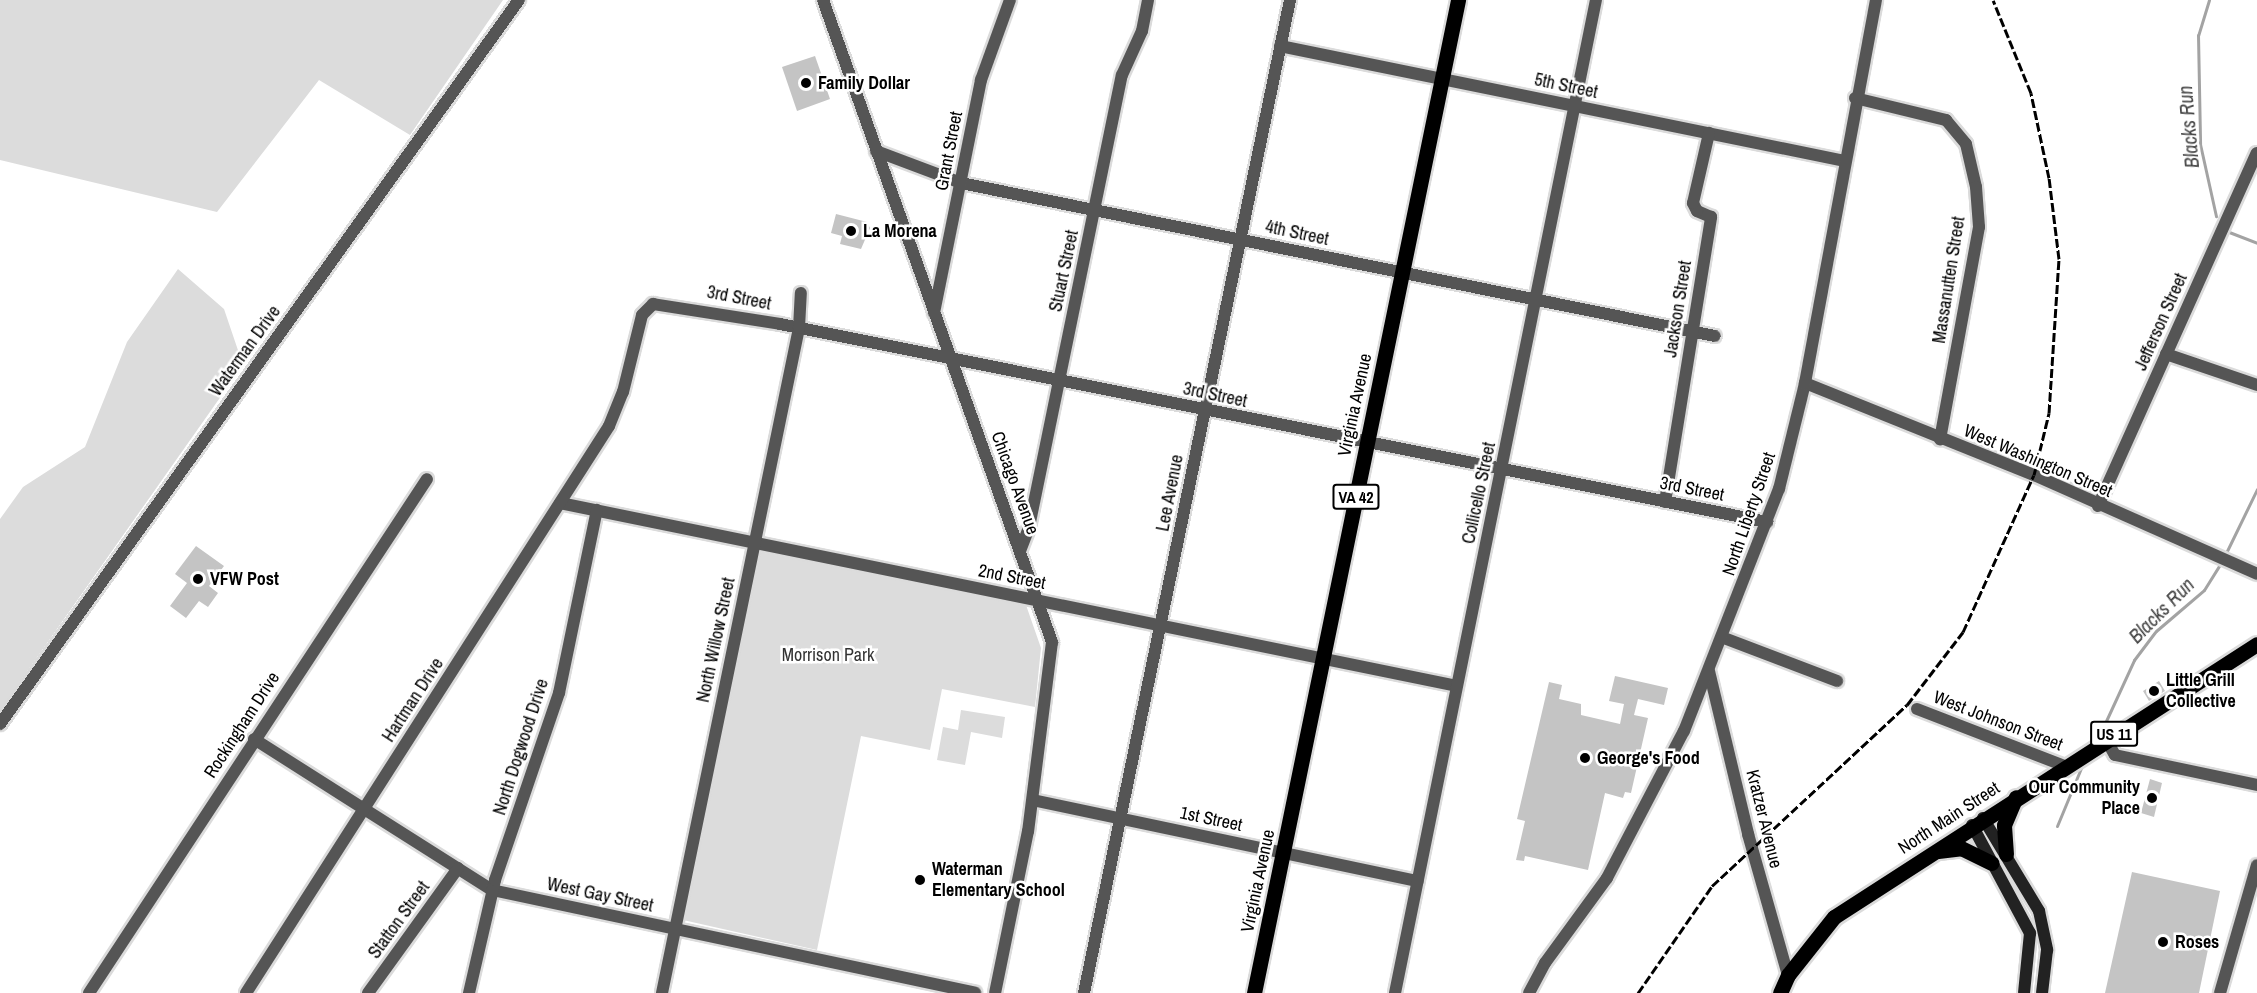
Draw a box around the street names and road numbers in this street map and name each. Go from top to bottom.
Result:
street label: 5th Street [1532,69,1600,103]
street label: Grant Street [931,109,967,193]
street label: Massanutten Street [1928,215,1970,345]
street label: 4th Street [1263,216,1331,250]
street label: Stuart Street [1045,228,1083,314]
street label: Jackson Street [1660,259,1696,359]
street label: Jefferson Street [2130,270,2192,374]
street label: 3rd Street [705,281,773,315]
street label: Waterman Drive [205,301,285,401]
street label: Virginia Avenue [1333,351,1377,459]
street label: 3rd Street [1181,378,1249,412]
street label: West Washington Street [1961,420,2115,502]
street label: Chicago Avenue [986,428,1044,538]
street label: Collicello Street [1458,440,1500,546]
street label: North Liberty Street [1718,450,1780,578]
street label: Lee Avenue [1152,452,1188,534]
street label: 3rd Street [1658,472,1726,506]
road number: VA 42 [1332,484,1380,510]
street label: 2nd Street [977,560,1047,594]
street label: North Willow Street [692,576,740,704]
street label: Hartman Drive [378,654,448,746]
street label: Rockingham Drive [200,668,284,782]
street label: North Dogwood Drive [489,676,553,818]
street label: West Johnson Street [1930,686,2066,756]
road number: US 11 [2090,721,2138,747]
street label: Kratzer Avenue [1741,767,1787,871]
street label: North Main Street [1894,777,2004,859]
street label: 1st Street [1178,802,1244,836]
street label: Virginia Avenue [1236,827,1280,935]
street label: West Gay Street [545,873,655,917]
street label: Statton Street [364,877,434,963]

